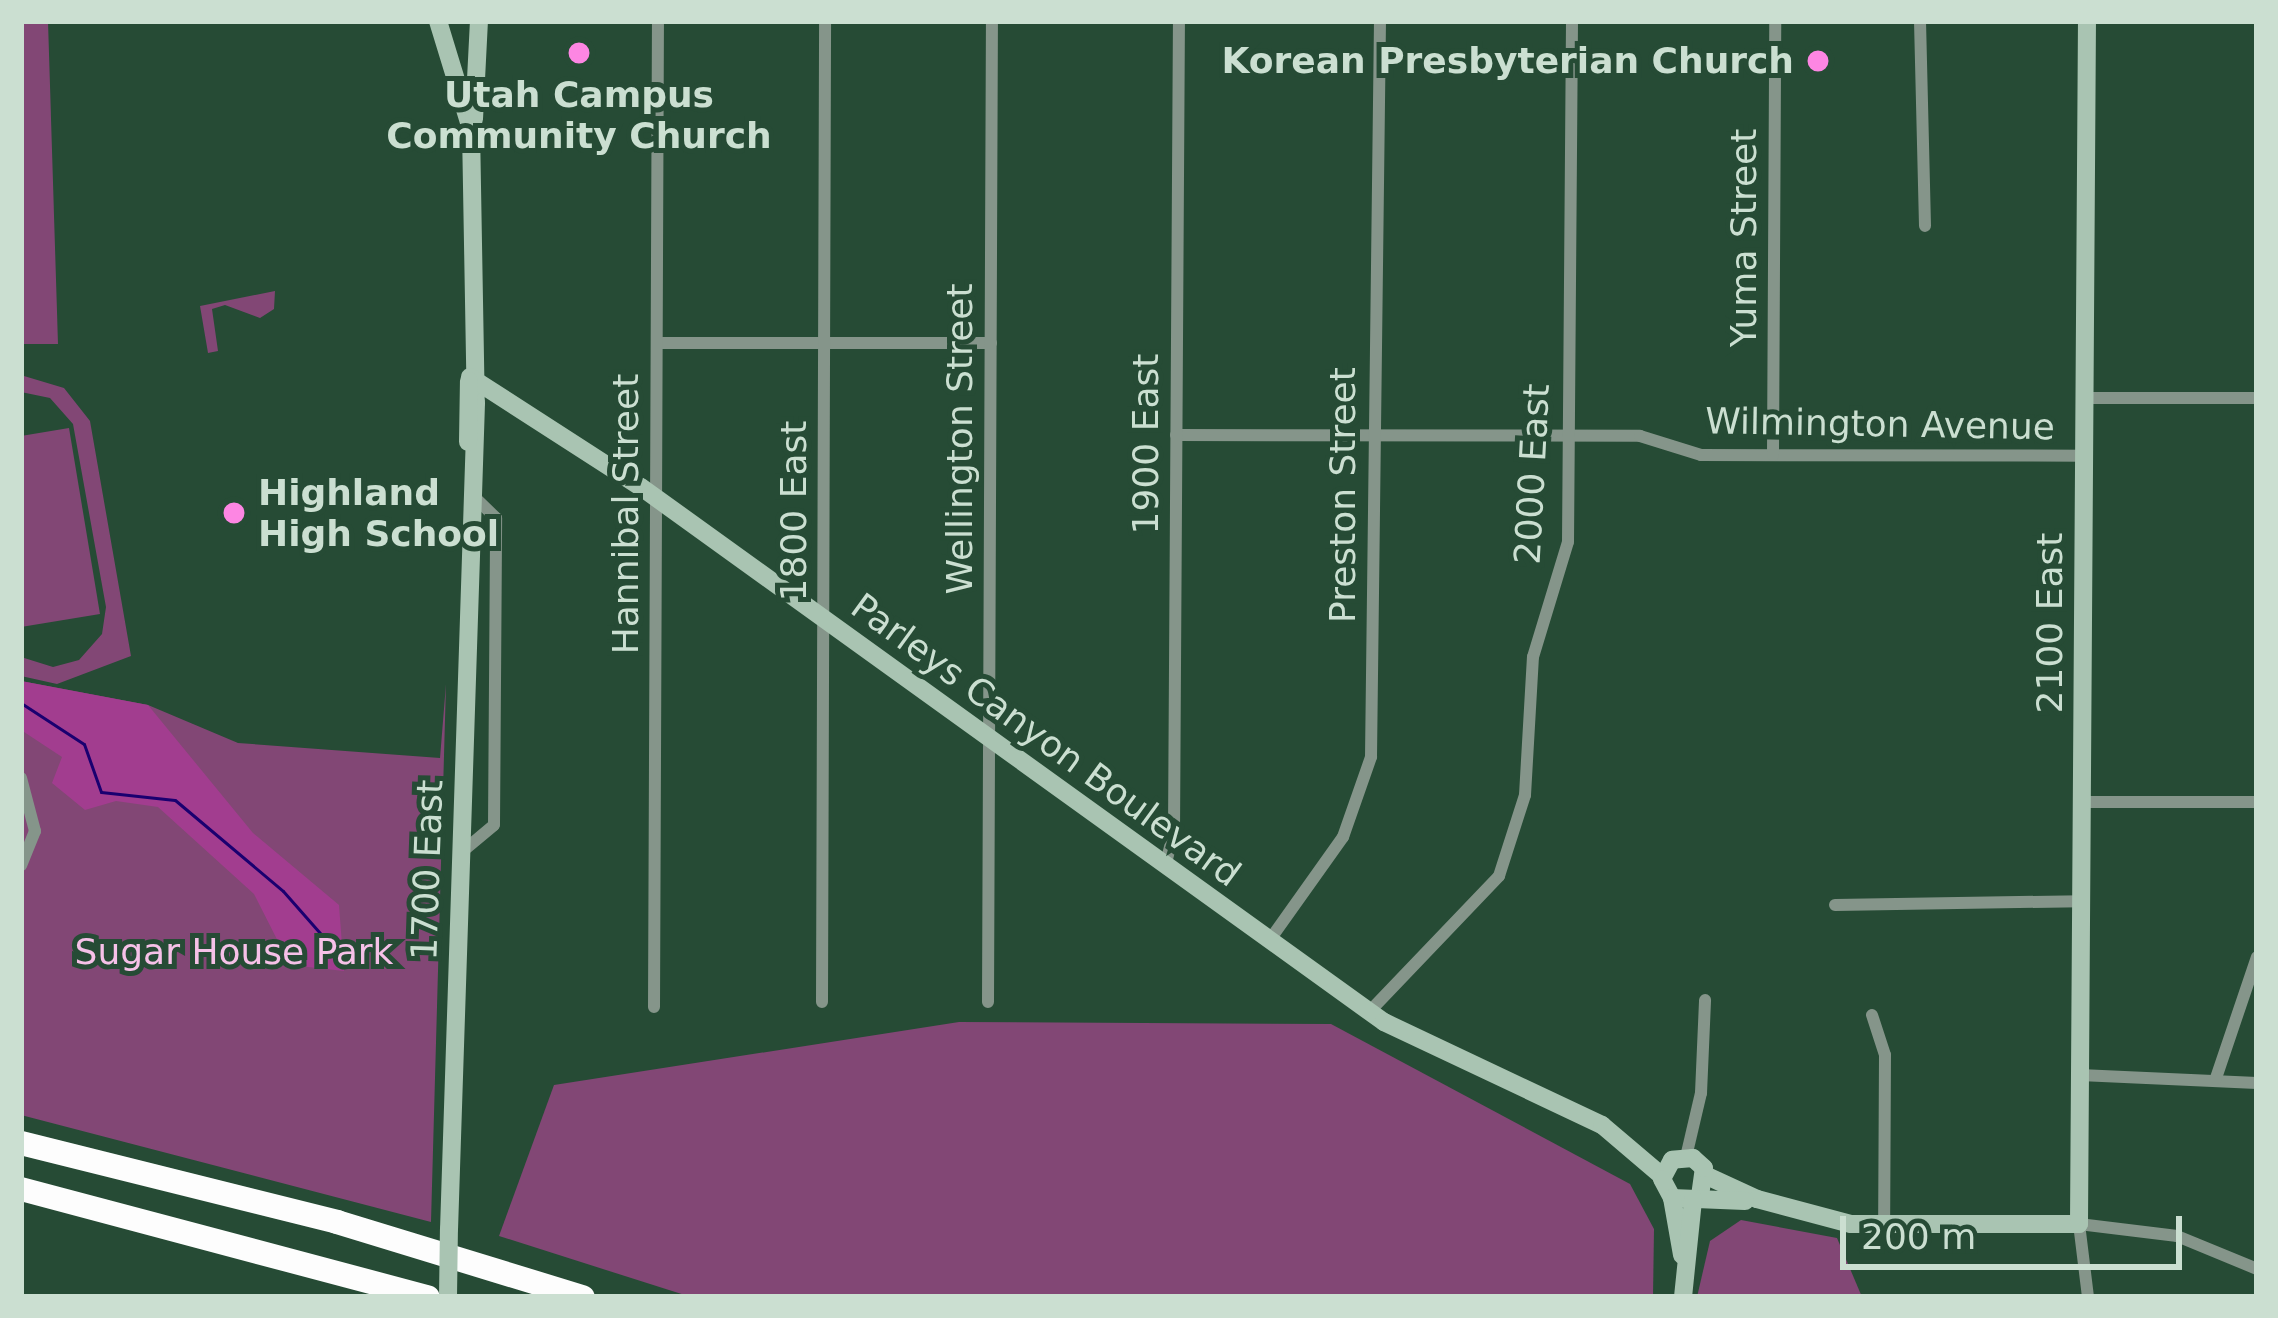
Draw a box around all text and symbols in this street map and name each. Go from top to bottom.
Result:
place label: Korean Presbyterian Church [1222,39,1794,83]
marker: Utah Campus Community Church [566,40,592,66]
marker: Korean Presbyterian Church [1805,48,1831,74]
place label: Utah Campus Community Church [386,72,772,157]
street label: Yuma Street [1722,129,1766,347]
street label: Wellington Street [938,283,982,595]
street label: 1900 East [1124,354,1168,534]
street label: Preston Street [1321,367,1365,623]
street label: Hannibal Street [604,374,648,654]
street label: 2000 East [1506,383,1558,565]
street label: Wilmington Avenue [1705,399,2055,449]
street label: 1800 East [772,421,816,601]
place label: Highland High School [258,470,499,555]
marker: Highland High School [221,500,247,526]
street label: 2100 East [2028,533,2072,713]
street label: Parleys Canyon Boulevard [843,584,1249,896]
street label: 1700 East [402,779,452,961]
park label: Sugar House Park [75,930,393,974]
scale bar [1846,1192,2188,1266]
text: 200 m [1861,1216,1976,1257]

